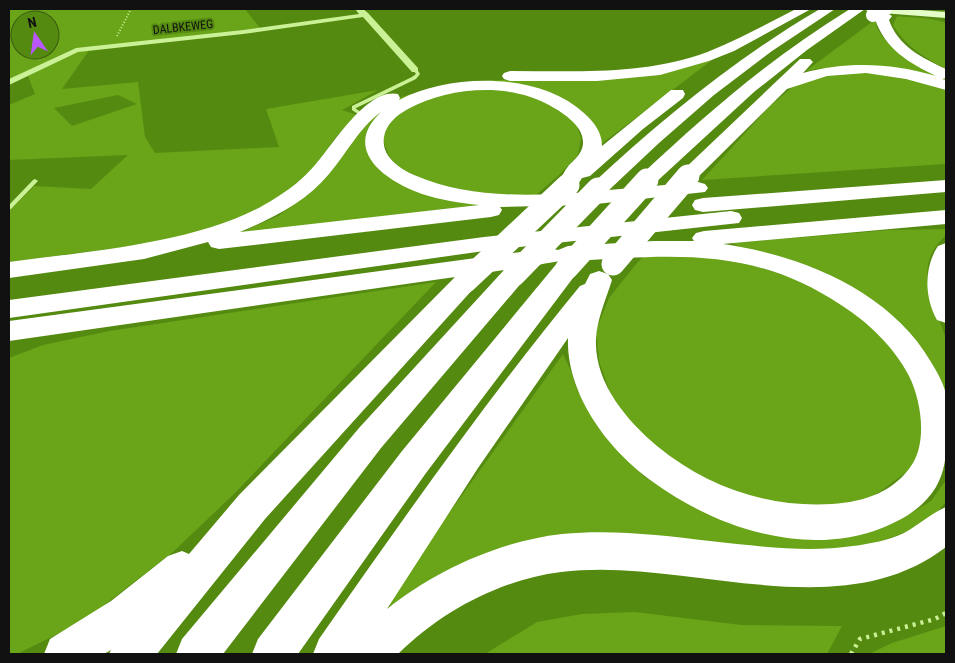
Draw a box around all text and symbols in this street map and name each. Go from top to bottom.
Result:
north arrow [10,10,60,60]
text: N [26,14,38,31]
street label: DALBKEWEG [152,17,214,37]

